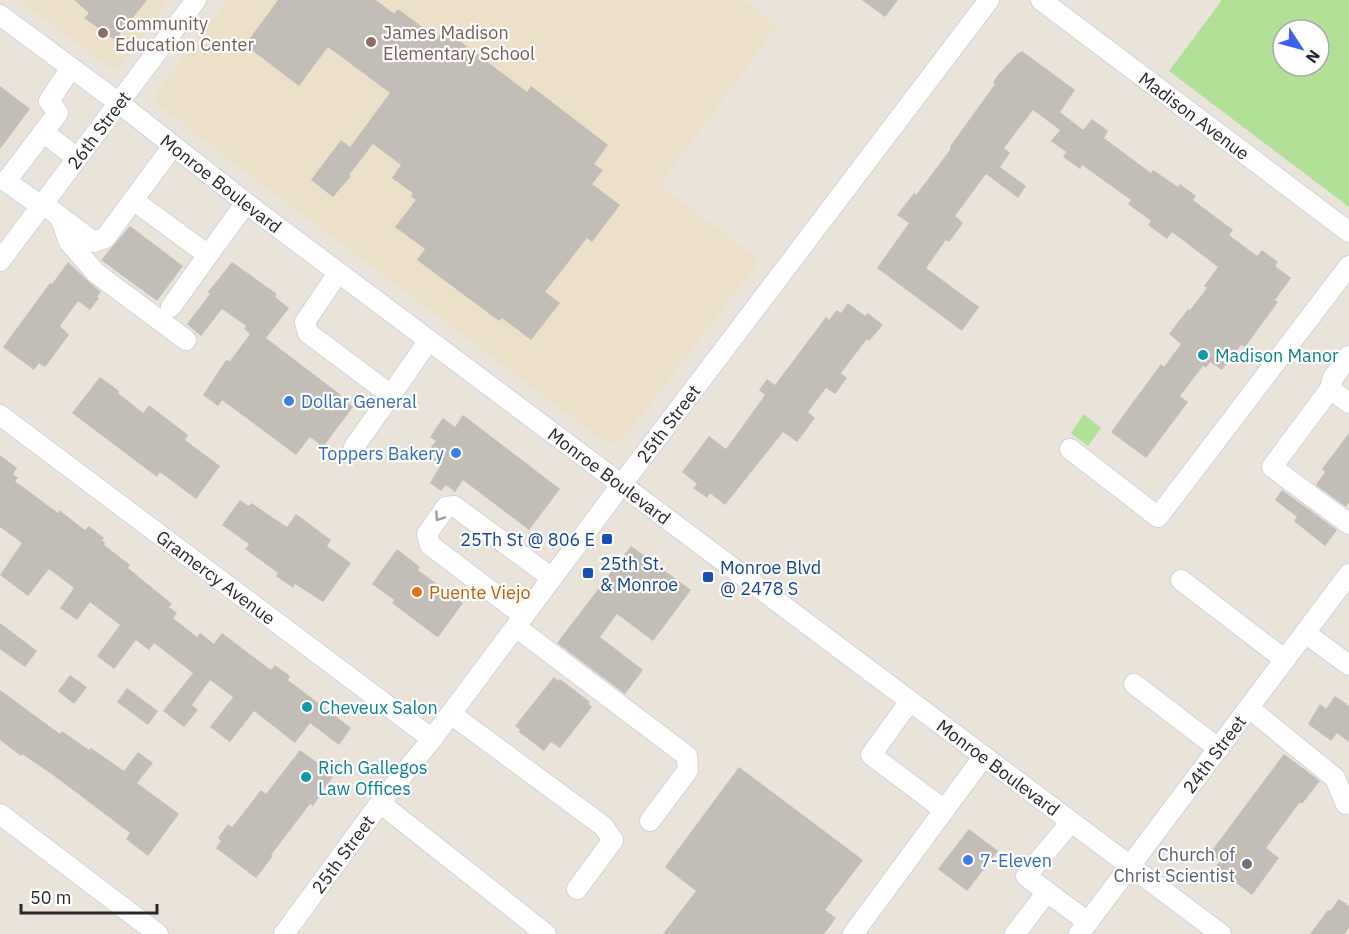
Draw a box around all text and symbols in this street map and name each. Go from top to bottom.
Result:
place label: Community Education Center [115,12,254,56]
north arrow [1271,18,1331,78]
place label: James Madison Elementary School [383,21,535,65]
marker: Community Education Center [96,26,110,40]
marker: James Madison Elementary School [364,35,378,49]
text: N [1302,46,1325,67]
street label: Madison Avenue [1134,66,1254,165]
street label: 26th Street [62,86,135,173]
street label: Monroe Boulevard [156,129,287,238]
place label: Madison Manor [1215,344,1339,367]
marker: Madison Manor [1196,348,1210,362]
street label: 25th Street [631,380,705,467]
place label: Dollar General [301,390,417,413]
marker: Dollar General [282,394,296,408]
street label: Monroe Boulevard [543,422,675,529]
place label: Toppers Bakery [318,442,444,465]
marker: Toppers Bakery [449,446,463,460]
one-way arrow [435,511,446,522]
street label: Gramercy Avenue [152,525,280,629]
place label: 25Th St @ 806 E [460,528,595,551]
marker: 25Th St @ 806 E [600,532,614,546]
place label: 25th St. & Monroe [600,552,678,596]
place label: Monroe Blvd @ 2478 S [720,556,821,600]
marker: 25th St. & Monroe [581,566,595,580]
marker: Monroe Blvd @ 2478 S [701,570,715,584]
place label: Puente Viejo [429,581,531,604]
marker: Puente Viejo [410,585,424,599]
place label: Cheveux Salon [319,696,438,719]
marker: Cheveux Salon [300,700,314,714]
street label: 24th Street [1177,710,1251,798]
street label: Monroe Boulevard [932,714,1064,821]
place label: Rich Gallegos Law Offices [318,756,428,800]
marker: Rich Gallegos Law Offices [299,770,313,784]
street label: 25th Street [306,810,379,898]
place label: Church of Christ Scientist [1113,843,1235,887]
place label: 7-Eleven [980,849,1052,872]
marker: 7-Eleven [961,853,975,867]
marker: Church of Christ Scientist [1240,857,1254,871]
scale bar [21,877,158,915]
text: 50 m [30,886,72,909]

